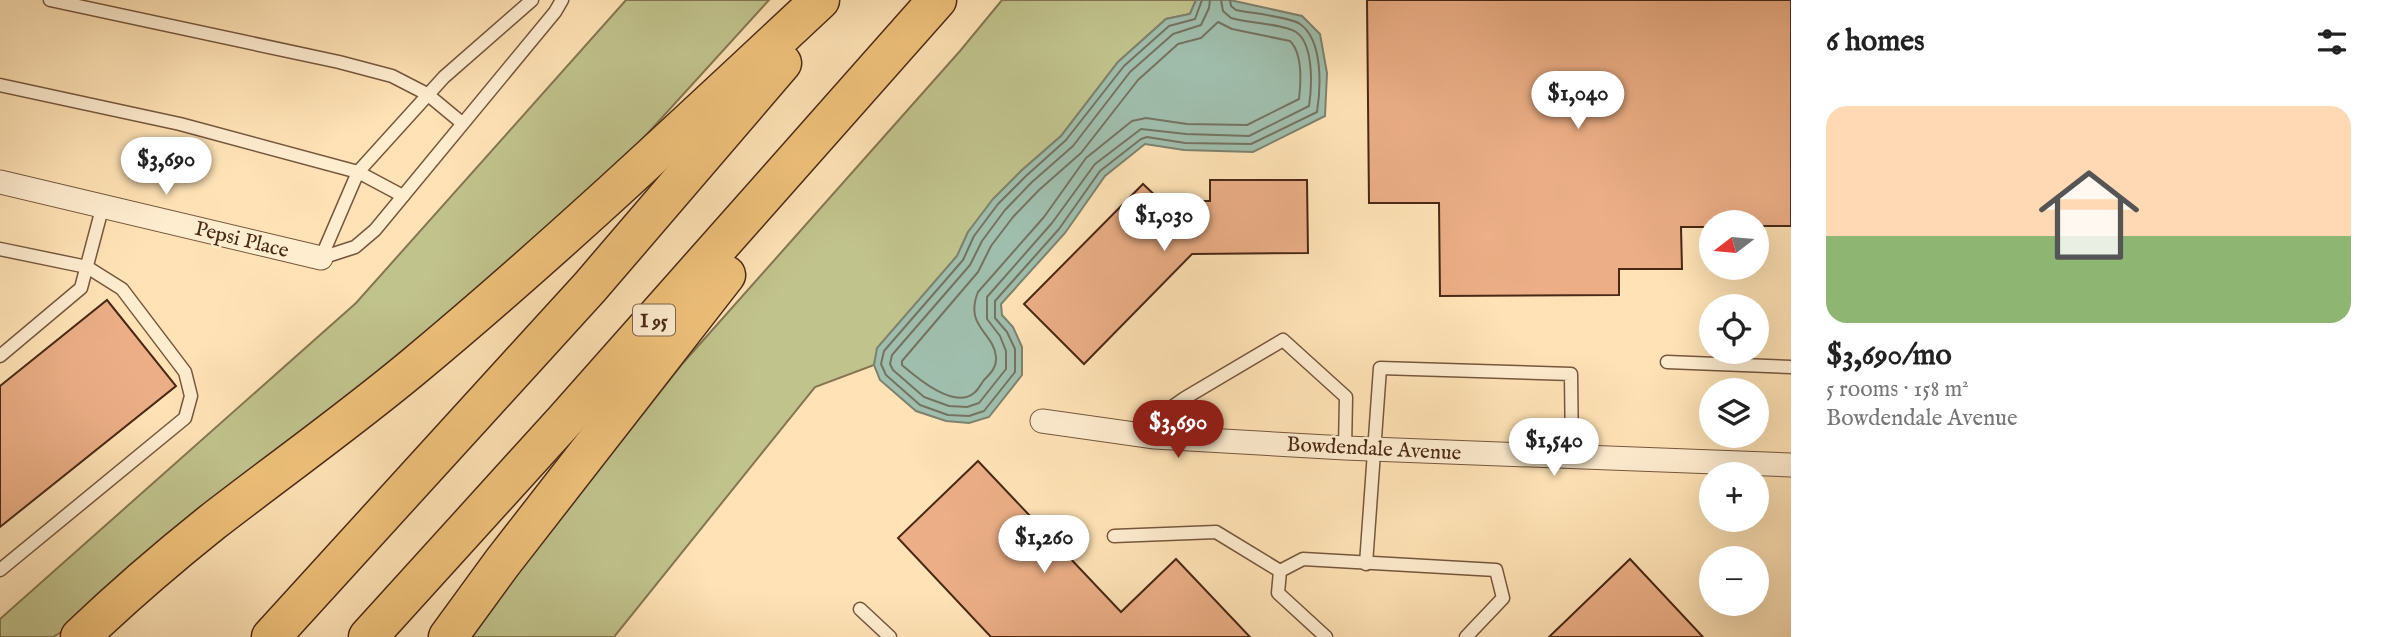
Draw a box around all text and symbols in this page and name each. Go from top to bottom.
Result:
text: 6 homes [1826,23,1925,61]
icon: filters [2313,23,2351,61]
pin: $1,040 [1521,72,1635,131]
text: $1,040 [1547,79,1609,108]
pin: $3,690 [109,138,223,197]
text: $3,690 [137,145,195,174]
icon: home [2026,152,2152,278]
pin: $1,030 [1107,194,1221,253]
text: $1,030 [1135,201,1193,230]
north arrow [1699,210,1769,280]
map controls [1699,210,1769,616]
street label: Pepsi Place [192,216,292,265]
button: locate [1699,294,1769,364]
road number: I 95 [633,304,675,336]
text: $3,690/mo [1826,337,1952,375]
text: 5 rooms · 158 m² [1826,375,1969,404]
button: layers [1699,378,1769,448]
pin: $3,690 [1121,400,1235,460]
text: Bowdendale Avenue [1826,404,2018,433]
text: $3,690 [1149,408,1207,437]
pin: $1,540 [1497,419,1611,478]
text: $1,540 [1525,426,1583,455]
street label: Bowdendale Avenue [1286,431,1462,468]
button: + [1699,462,1769,532]
pin: $1,260 [987,516,1101,575]
text: $1,260 [1014,523,1074,552]
button: − [1699,546,1769,616]

